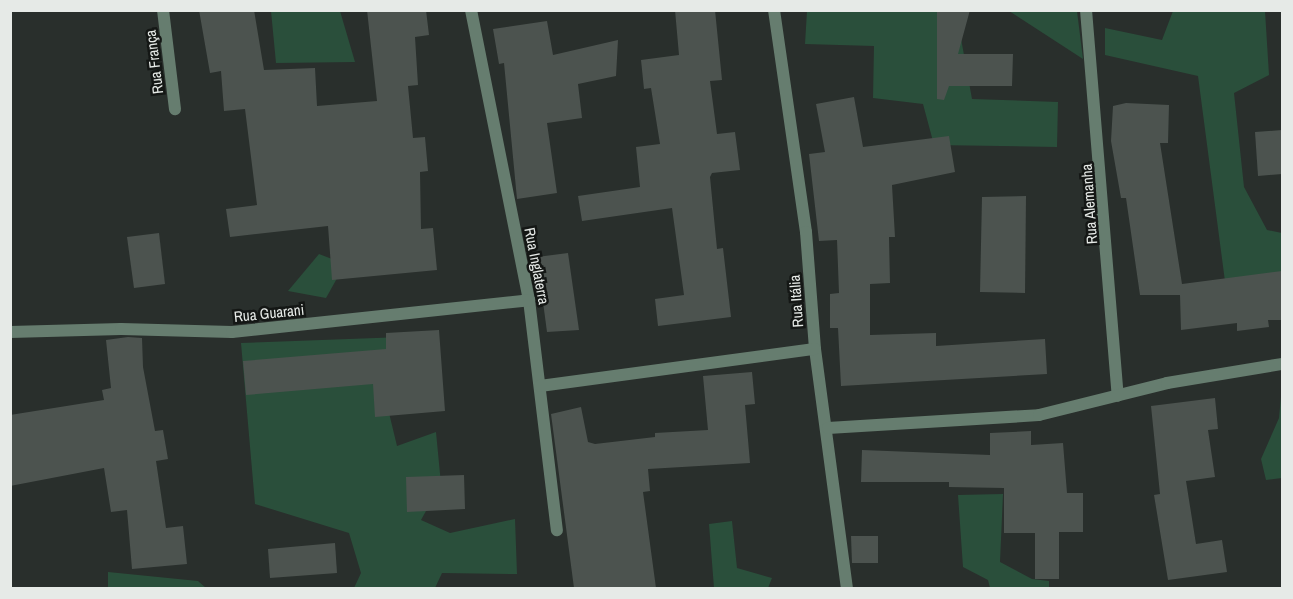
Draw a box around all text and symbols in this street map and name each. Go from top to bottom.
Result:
street label: Rua França [141,29,167,95]
street label: Rua Alemanha [1077,163,1101,245]
street label: Rua Inglaterra [521,226,553,306]
street label: Rua Itália [785,274,807,328]
street label: Rua Guarani [233,300,305,326]

